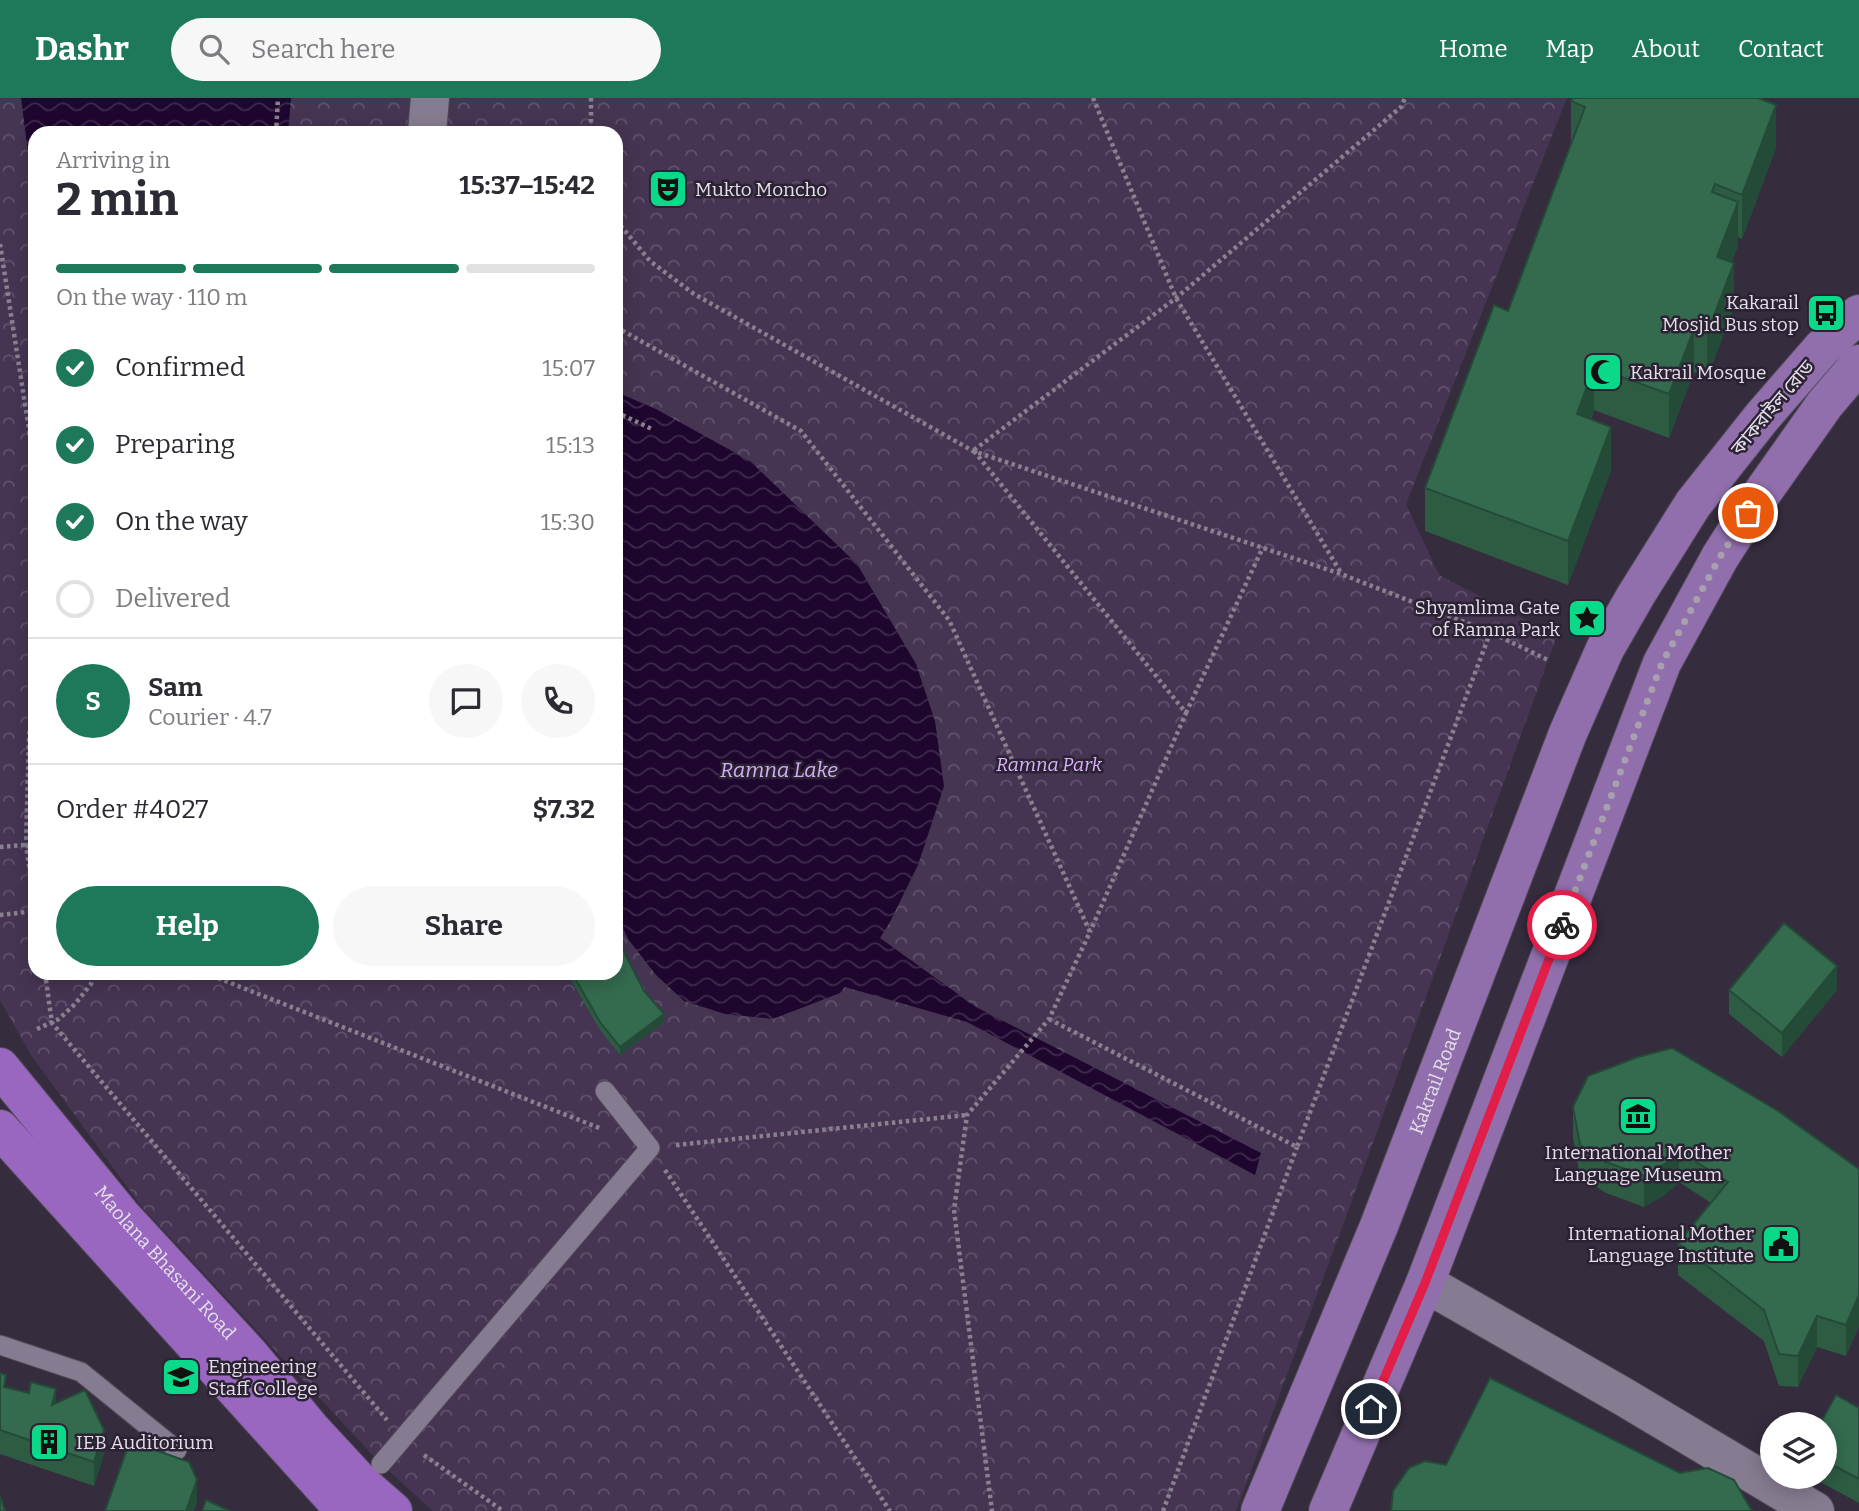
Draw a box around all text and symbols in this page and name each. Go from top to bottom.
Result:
search box [171,18,661,81]
text: Dashr [35,29,129,69]
icon: search [195,30,233,68]
text: Search here [251,34,395,65]
text: Home [1439,35,1508,63]
text: Map [1546,35,1594,63]
text: About [1632,35,1700,63]
text: Contact [1738,35,1824,63]
text: Arriving in [56,146,170,174]
theatre icon: Mukto Moncho [647,168,689,210]
text: 15:37–15:42 [459,170,595,201]
text: 2 min [56,172,178,227]
place label: Mukto Moncho [695,178,827,201]
text: On the way · 110 m [56,283,248,311]
place label: Kakarail Mosjid Bus stop [1662,291,1799,336]
bus stop icon: Kakarail Mosjid Bus stop [1805,292,1847,334]
icon: check [56,349,94,387]
mosque icon: Kakrail Mosque [1582,351,1624,393]
text: Confirmed [115,352,245,383]
text: 15:07 [542,354,595,382]
street label: কাকরাইল রোড [1725,355,1819,460]
place label: Kakrail Mosque [1630,361,1766,384]
icon: check [56,426,94,464]
text: Preparing [115,429,235,460]
text: 15:13 [546,431,595,459]
pin [1718,483,1778,543]
icon: bag [1729,494,1767,532]
icon: check [56,503,94,541]
text: On the way [115,506,248,537]
text: 15:30 [541,508,595,536]
text: Delivered [115,583,230,614]
place label: Shyamlima Gate of Ramna Park [1415,596,1560,641]
place icon: Shyamlima Gate of Ramna Park [1566,597,1608,639]
button: chat [429,664,503,738]
button: phone [521,664,595,738]
text: Sam [148,672,203,703]
text: S [85,686,101,717]
text: Courier · 4.7 [148,703,272,731]
park label: Ramna Park [996,753,1103,776]
water label: Ramna Lake [720,757,838,783]
text: Order #4027 [56,794,208,825]
text: $7.32 [532,794,595,825]
button: Help [56,886,319,966]
button: Share [333,886,595,966]
courier [1527,890,1597,960]
icon: bike [1543,906,1581,944]
street label: Kakrail Road [1404,1025,1466,1137]
museum icon: International Mother Language Museum [1617,1095,1659,1137]
place label: International Mother Language Museum [1545,1141,1732,1186]
street label: Maolana Bhasani Road [90,1181,241,1344]
place label: International Mother Language Institute [1568,1222,1755,1267]
public building icon: International Mother Language Institute [1760,1223,1802,1265]
place label: Engineering Staff College [208,1355,318,1400]
school or university icon: Engineering Staff College [160,1356,202,1398]
pin [1341,1379,1401,1439]
icon: home [1352,1390,1390,1428]
map controls [1760,1412,1837,1489]
button: layers [1760,1412,1837,1489]
building icon: IEB Auditorium [28,1421,70,1463]
place label: IEB Auditorium [76,1431,213,1454]

